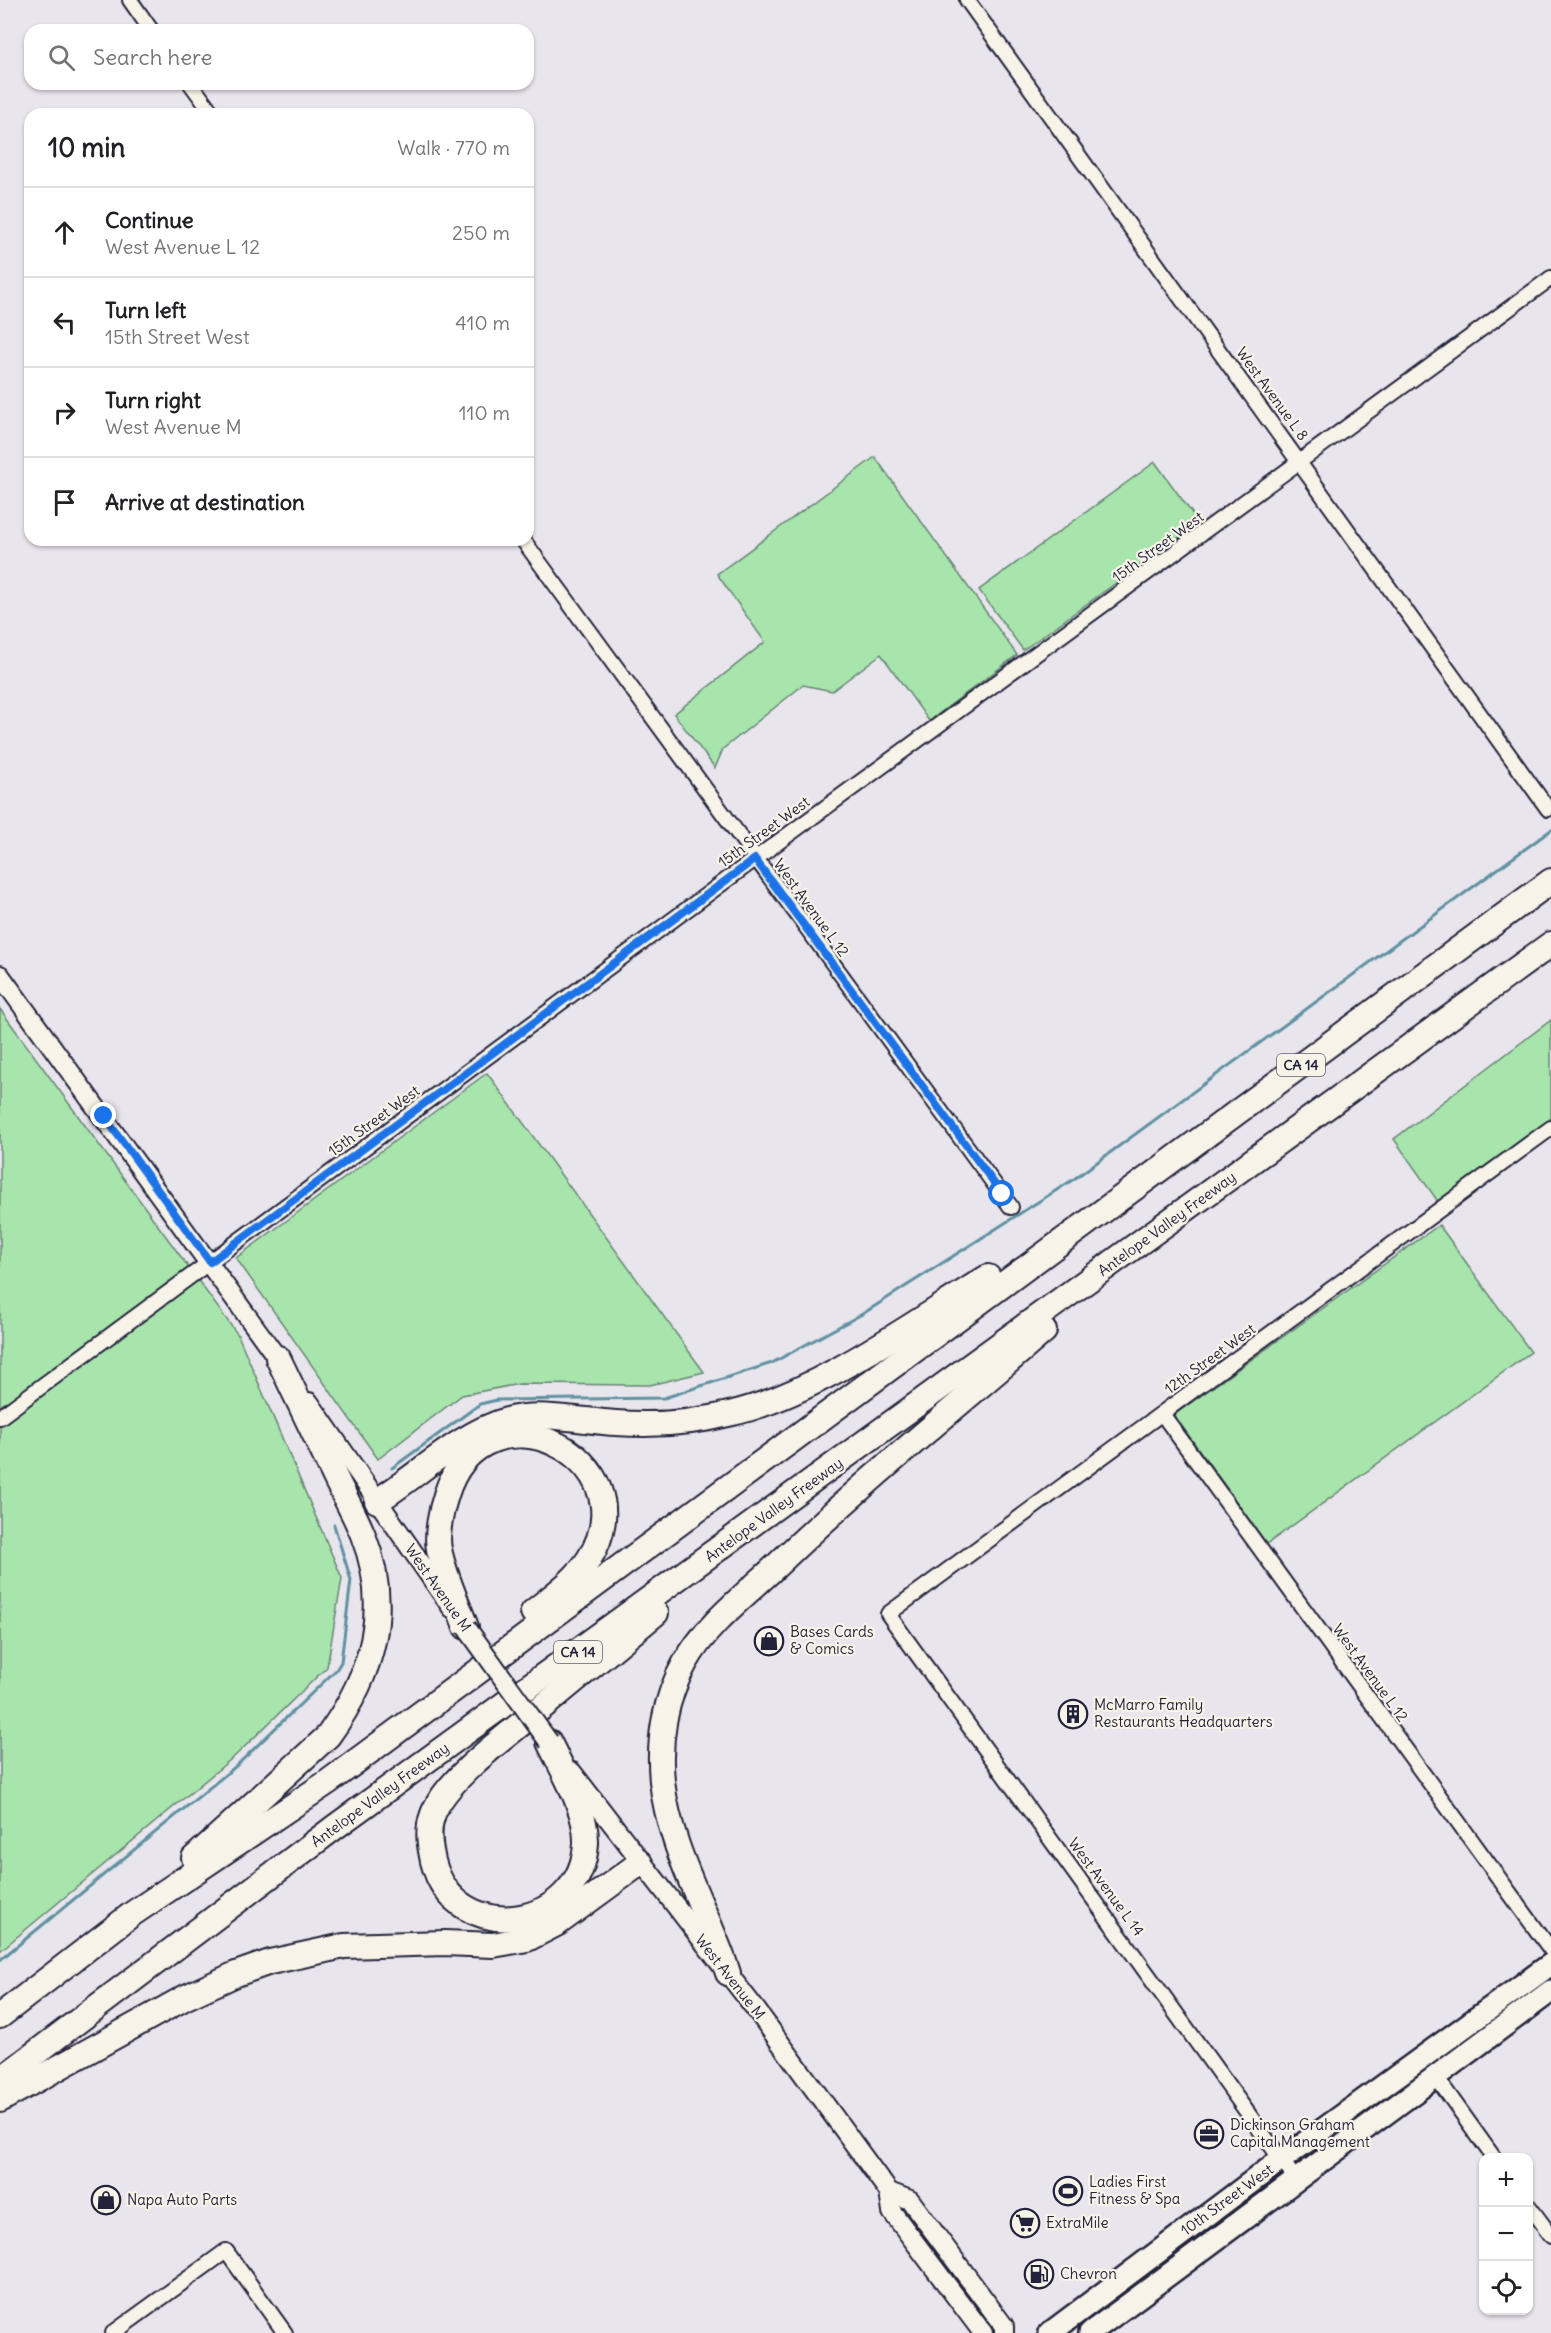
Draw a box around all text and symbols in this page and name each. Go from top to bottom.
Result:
search box [24,24,534,90]
icon: search [45,41,78,74]
text: Search here [93,43,212,71]
text: 10 min [48,131,125,164]
text: Walk · 770 m [397,135,510,160]
text: Continue [105,206,194,234]
icon: ahead [48,216,81,249]
text: 250 m [452,220,510,245]
text: West Avenue L 12 [105,234,260,259]
text: Turn left [105,296,186,324]
icon: left [48,306,81,339]
text: 410 m [455,310,510,335]
text: 15th Street West [105,324,250,349]
street label: West Avenue L 8 [1232,343,1313,444]
text: Turn right [105,386,201,414]
icon: right [48,396,81,429]
text: 110 m [459,400,510,425]
text: West Avenue M [105,414,242,439]
icon: arrive [48,486,81,519]
text: Arrive at destination [105,488,305,516]
street label: 15th Street West [1108,507,1207,586]
street label: 15th Street West [714,792,813,871]
street label: West Avenue L 12 [770,855,853,960]
road number: CA 14 [1277,1054,1325,1076]
street label: 15th Street West [324,1081,423,1160]
route end [90,1102,116,1128]
street label: Antelope Valley Freeway [1094,1167,1239,1280]
route start [988,1180,1014,1206]
street label: 12th Street West [1160,1319,1259,1398]
street label: Antelope Valley Freeway [701,1453,846,1566]
street label: West Avenue M [401,1540,476,1635]
street label: West Avenue L 12 [1329,1620,1412,1725]
place label: Bases Cards & Comics [790,1622,874,1658]
shop icon: Bases Cards & Comics [753,1625,785,1657]
road number: CA 14 [554,1641,602,1663]
place label: McMarro Family Restaurants Headquarters [1094,1695,1273,1731]
building icon: McMarro Family Restaurants Headquarters [1057,1698,1089,1730]
street label: Antelope Valley Freeway [307,1738,452,1851]
street label: West Avenue L 14 [1064,1834,1149,1940]
street label: West Avenue M [691,1930,769,2023]
place label: Dickinson Graham Capital Management [1230,2115,1370,2151]
office icon: Dickinson Graham Capital Management [1193,2118,1225,2150]
map controls [1479,2153,1533,2315]
button: + [1479,2153,1533,2207]
street label: 10th Street West [1177,2160,1277,2240]
place label: Ladies First Fitness & Spa [1089,2172,1181,2208]
sports icon: Ladies First Fitness & Spa [1052,2175,1084,2207]
shop icon: Napa Auto Parts [90,2184,122,2216]
place label: Napa Auto Parts [127,2190,237,2209]
supermarket icon: ExtraMile [1009,2207,1041,2239]
button: − [1479,2207,1533,2261]
place label: ExtraMile [1046,2213,1108,2232]
fuel station icon: Chevron [1023,2258,1055,2290]
button: locate [1479,2261,1533,2315]
place label: Chevron [1060,2264,1117,2283]

